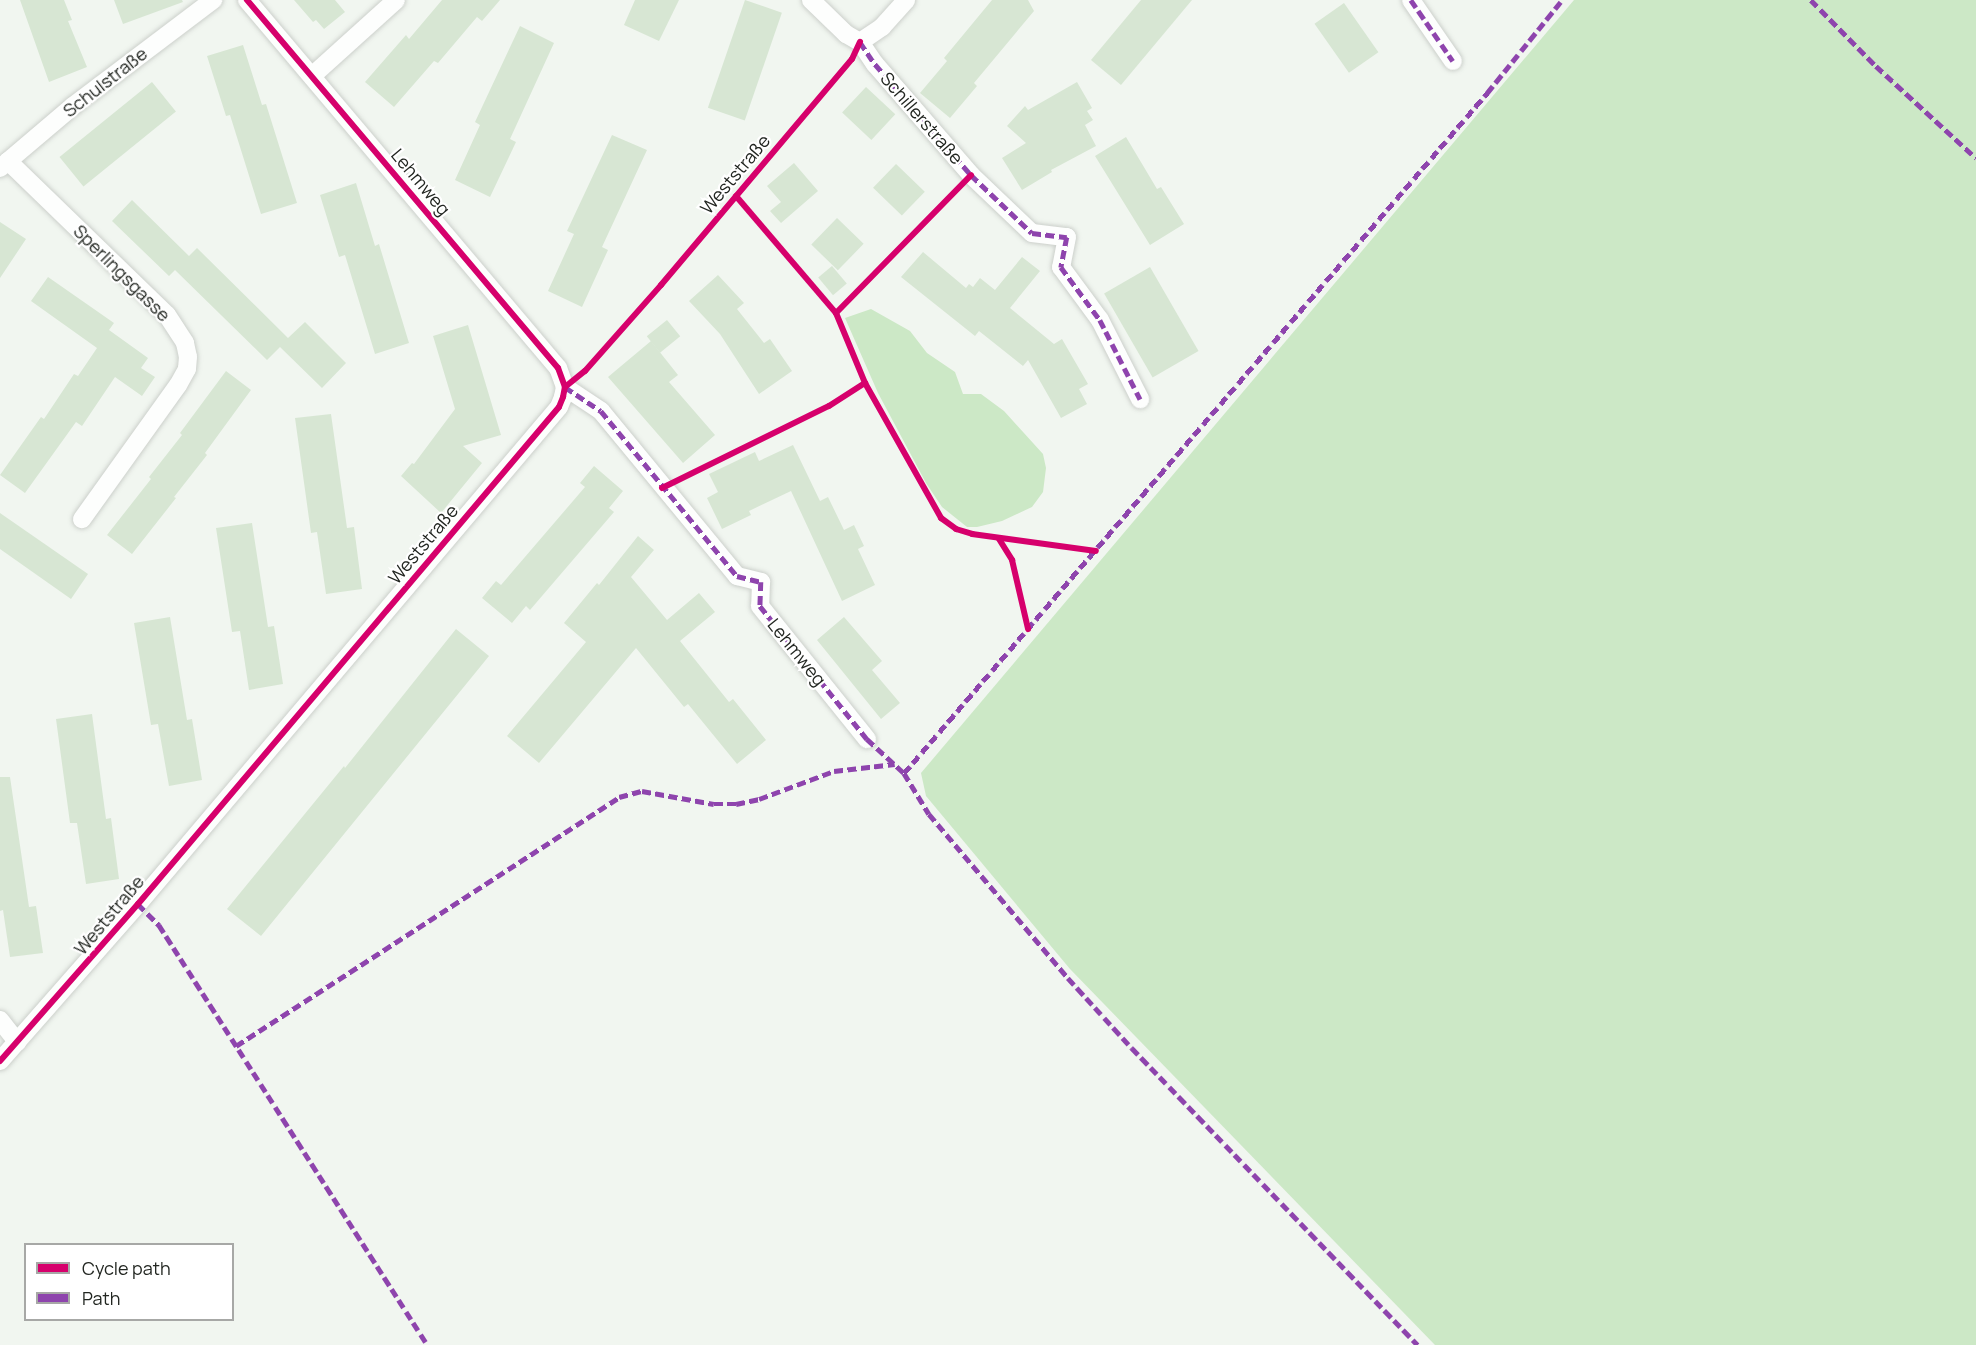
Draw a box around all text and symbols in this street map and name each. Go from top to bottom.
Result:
street label: Schulstraße [59,42,151,122]
street label: Schillerstraße [876,67,968,169]
street label: Weststraße [696,130,774,218]
street label: Lehmweg [387,144,455,220]
street label: Sperlingsgasse [69,220,175,326]
street label: Weststraße [384,500,462,588]
street label: Lehmweg [763,614,831,690]
street label: Weststraße [70,871,148,959]
legend [24,1243,234,1321]
text: Cycle path [82,1256,171,1280]
text: Path [82,1286,120,1310]

